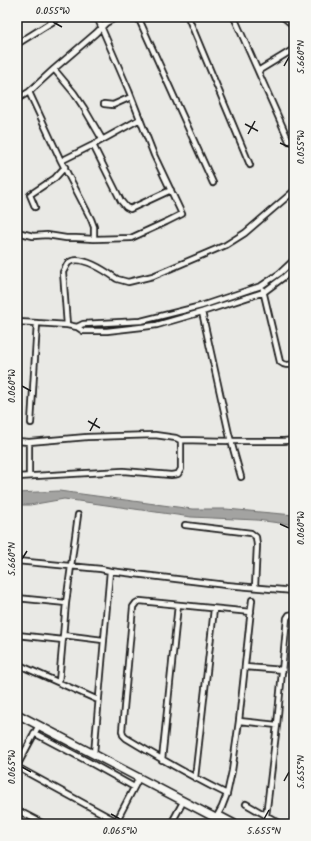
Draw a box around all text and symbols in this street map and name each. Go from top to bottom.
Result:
text: 0.055°W [36,3,70,19]
text: 5.660°N [293,40,309,74]
text: 0.055°W [293,130,309,164]
text: 0.060°W [4,369,20,403]
text: 0.060°W [293,511,309,545]
text: 5.660°N [4,542,20,576]
text: 0.065°W [4,750,20,784]
text: 5.655°N [293,755,309,789]
text: 0.065°W [103,823,137,839]
text: 5.655°N [247,823,281,839]

